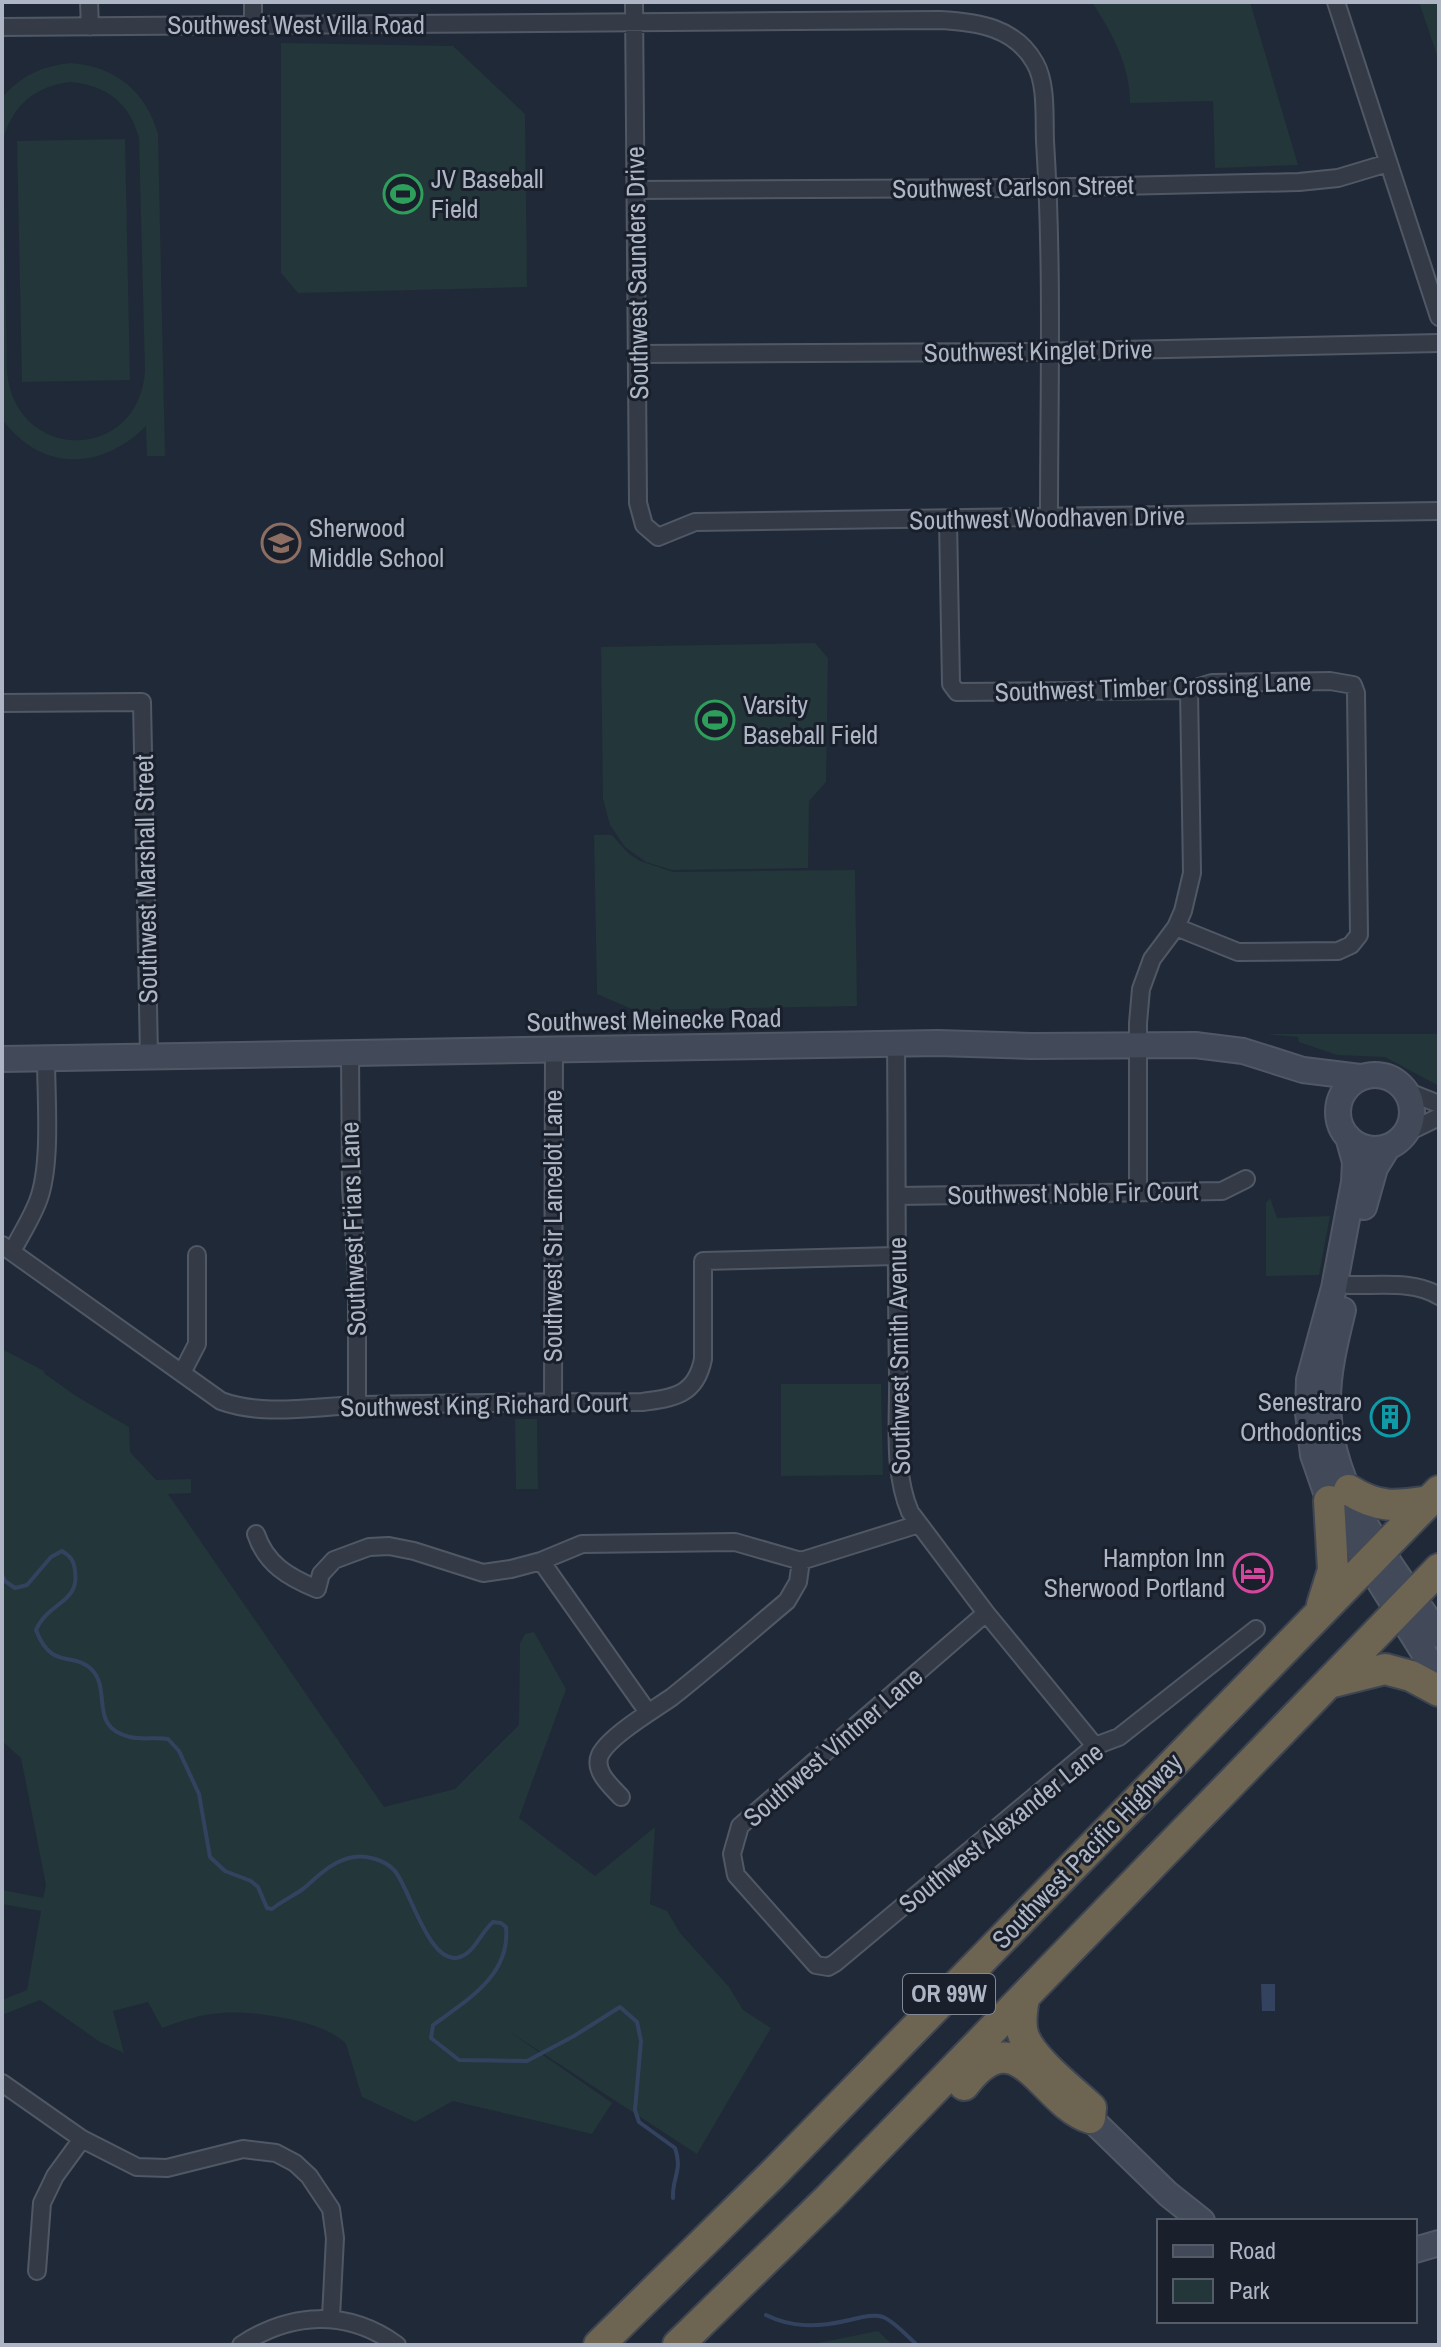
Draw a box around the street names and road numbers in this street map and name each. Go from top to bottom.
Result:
street label: Southwest West Villa Road [167,7,425,42]
street label: Southwest Saunders Drive [617,146,656,400]
street label: Southwest Carlson Street [892,167,1134,206]
street label: Southwest Kinglet Drive [923,331,1153,370]
street label: Southwest Woodhaven Drive [909,498,1185,537]
street label: Southwest Timber Crossing Lane [994,663,1312,710]
street label: Southwest Marshall Street [126,754,165,1004]
street label: Southwest Meinecke Road [526,1000,782,1039]
street label: Southwest Sir Lancelot Lane [535,1090,570,1362]
street label: Southwest Friars Lane [331,1121,374,1337]
street label: Southwest Noble Fir Court [947,1173,1199,1212]
street label: Southwest Smith Avenue [879,1237,918,1475]
street label: Southwest King Richard Court [340,1384,628,1425]
street label: Southwest Vintner Lane [735,1659,930,1834]
street label: Southwest Alexander Lane [891,1734,1110,1921]
street label: Southwest Pacific Highway [984,1745,1190,1956]
road number: OR 99W [903,1974,995,2014]

